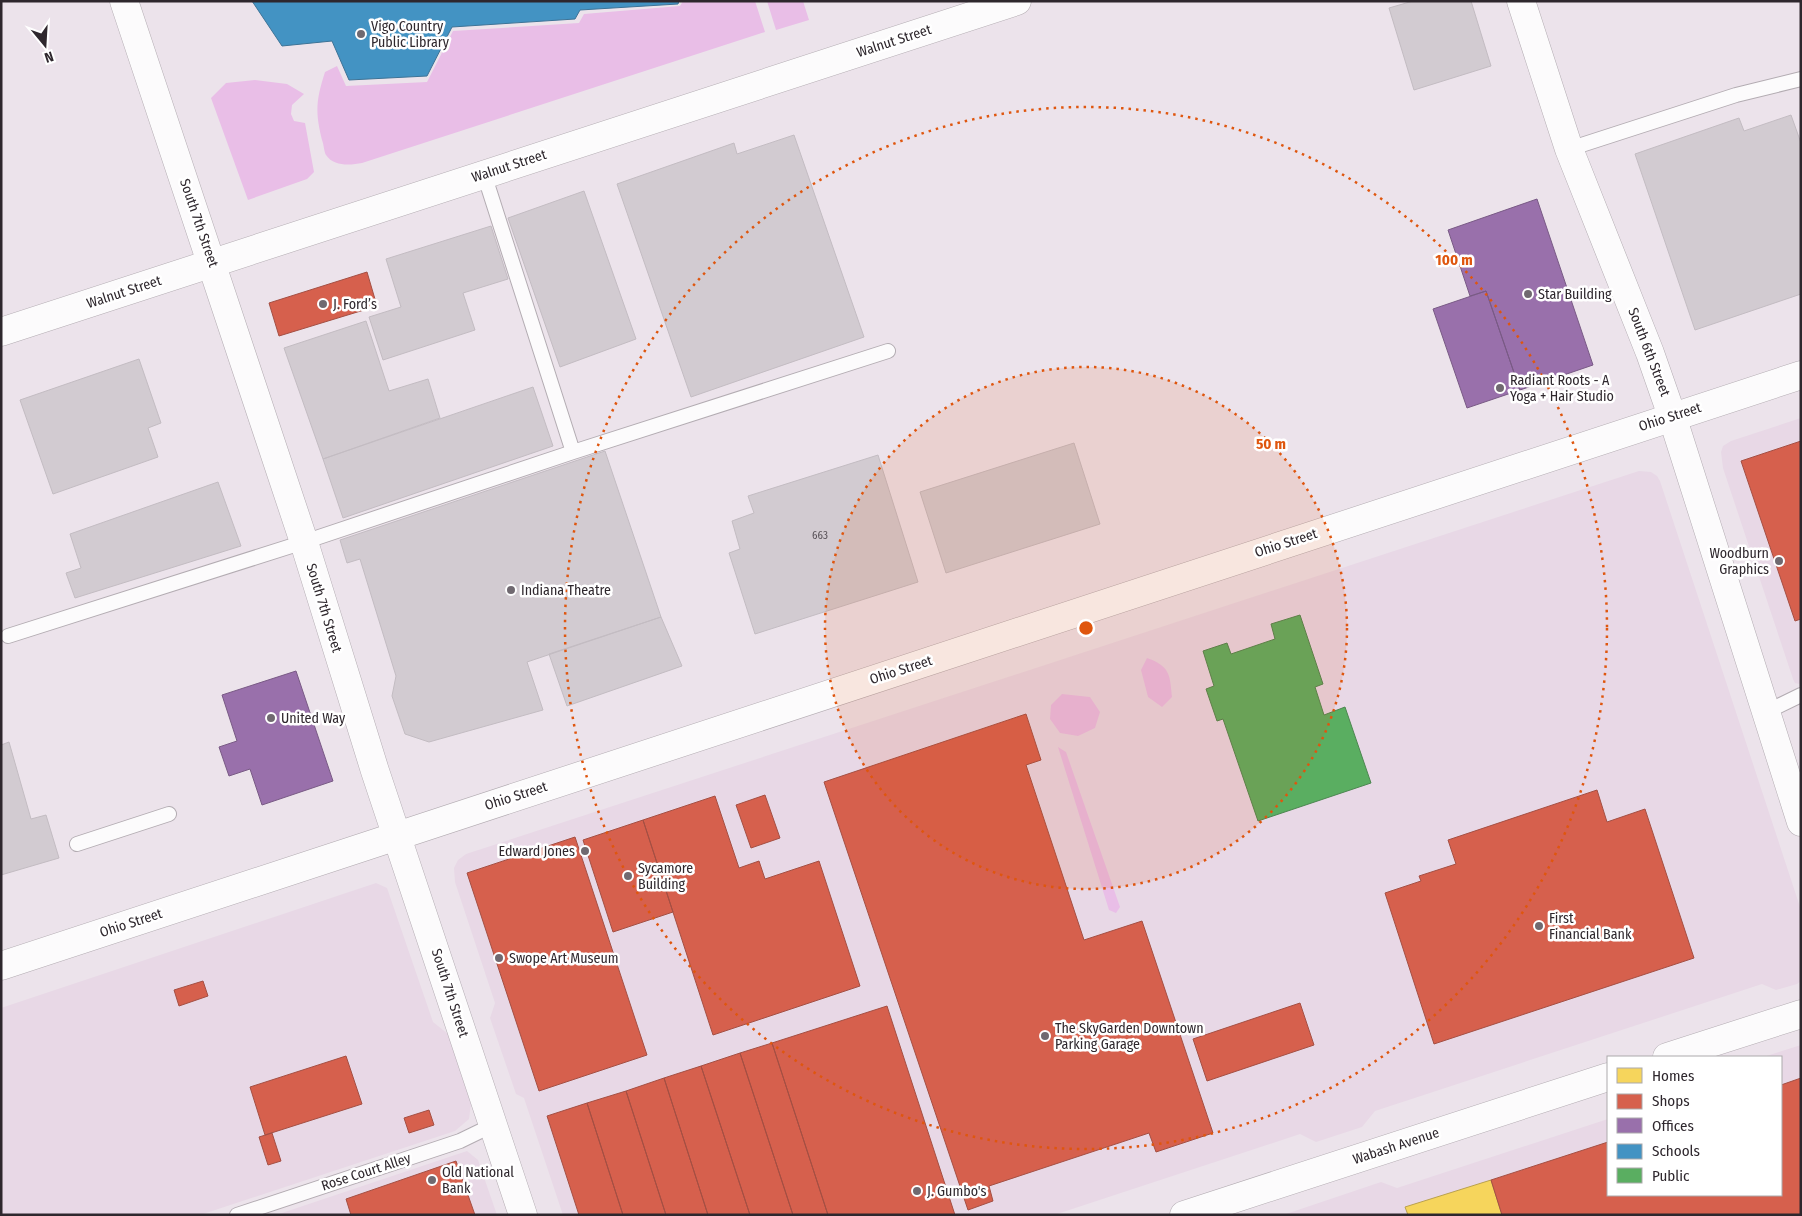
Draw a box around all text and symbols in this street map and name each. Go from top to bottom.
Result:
place label: Vigo Country Public Library [371,18,450,51]
north arrow [20,20,70,70]
street label: Walnut Street [855,21,934,61]
marker: Vigo Country Public Library [355,28,367,40]
text: N [42,48,55,66]
street label: Walnut Street [470,146,549,186]
street label: South 7th Street [176,177,222,270]
text: 100 m [1435,251,1473,269]
street label: Walnut Street [85,272,164,312]
place label: Star Building [1538,286,1612,303]
marker: Star Building [1522,288,1534,300]
place label: J. Ford’s [333,296,377,313]
marker: J. Ford’s [317,298,329,310]
street label: South 6th Street [1624,305,1674,399]
place label: Radiant Roots - A Yoga + Hair Studio [1510,372,1614,405]
marker: Radiant Roots - A Yoga + Hair Studio [1494,382,1506,394]
street label: Ohio Street [1637,399,1704,435]
text: 50 m [1256,435,1286,453]
street label: Ohio Street [1253,525,1320,561]
house number: 663 [812,529,828,542]
place label: Woodburn Graphics [1709,545,1769,578]
marker: Woodburn Graphics [1773,555,1785,567]
street label: South 7th Street [302,561,346,655]
place label: Indiana Theatre [521,582,611,599]
marker: Indiana Theatre [505,584,517,596]
centre of rings [1077,619,1095,637]
street label: Ohio Street [868,652,935,688]
place label: United Way [281,710,346,727]
marker: United Way [265,712,277,724]
street label: Ohio Street [483,778,550,814]
place label: Edward Jones [499,843,575,860]
marker: Edward Jones [579,845,591,857]
place label: Sycamore Building [638,860,693,893]
marker: Sycamore Building [622,870,634,882]
street label: Ohio Street [98,905,165,941]
place label: First Financial Bank [1549,910,1632,943]
marker: First Financial Bank [1533,920,1545,932]
street label: South 7th Street [428,947,472,1040]
place label: Swope Art Museum [509,950,619,967]
marker: Swope Art Museum [493,952,505,964]
place label: The SkyGarden Downtown Parking Garage [1055,1020,1204,1053]
marker: The SkyGarden Downtown Parking Garage [1039,1030,1051,1042]
legend [1607,1056,1782,1196]
text: Homes [1652,1067,1694,1085]
text: Shops [1652,1092,1690,1110]
text: Offices [1652,1117,1694,1135]
street label: Wabash Avenue [1351,1124,1441,1168]
text: Schools [1652,1142,1700,1160]
street label: Rose Court Alley [319,1149,414,1194]
place label: Old National Bank [442,1164,514,1197]
text: Public [1652,1167,1690,1185]
marker: Old National Bank [426,1174,438,1186]
place label: J. Gumbo's [927,1183,987,1200]
marker: J. Gumbo's [911,1185,923,1197]

